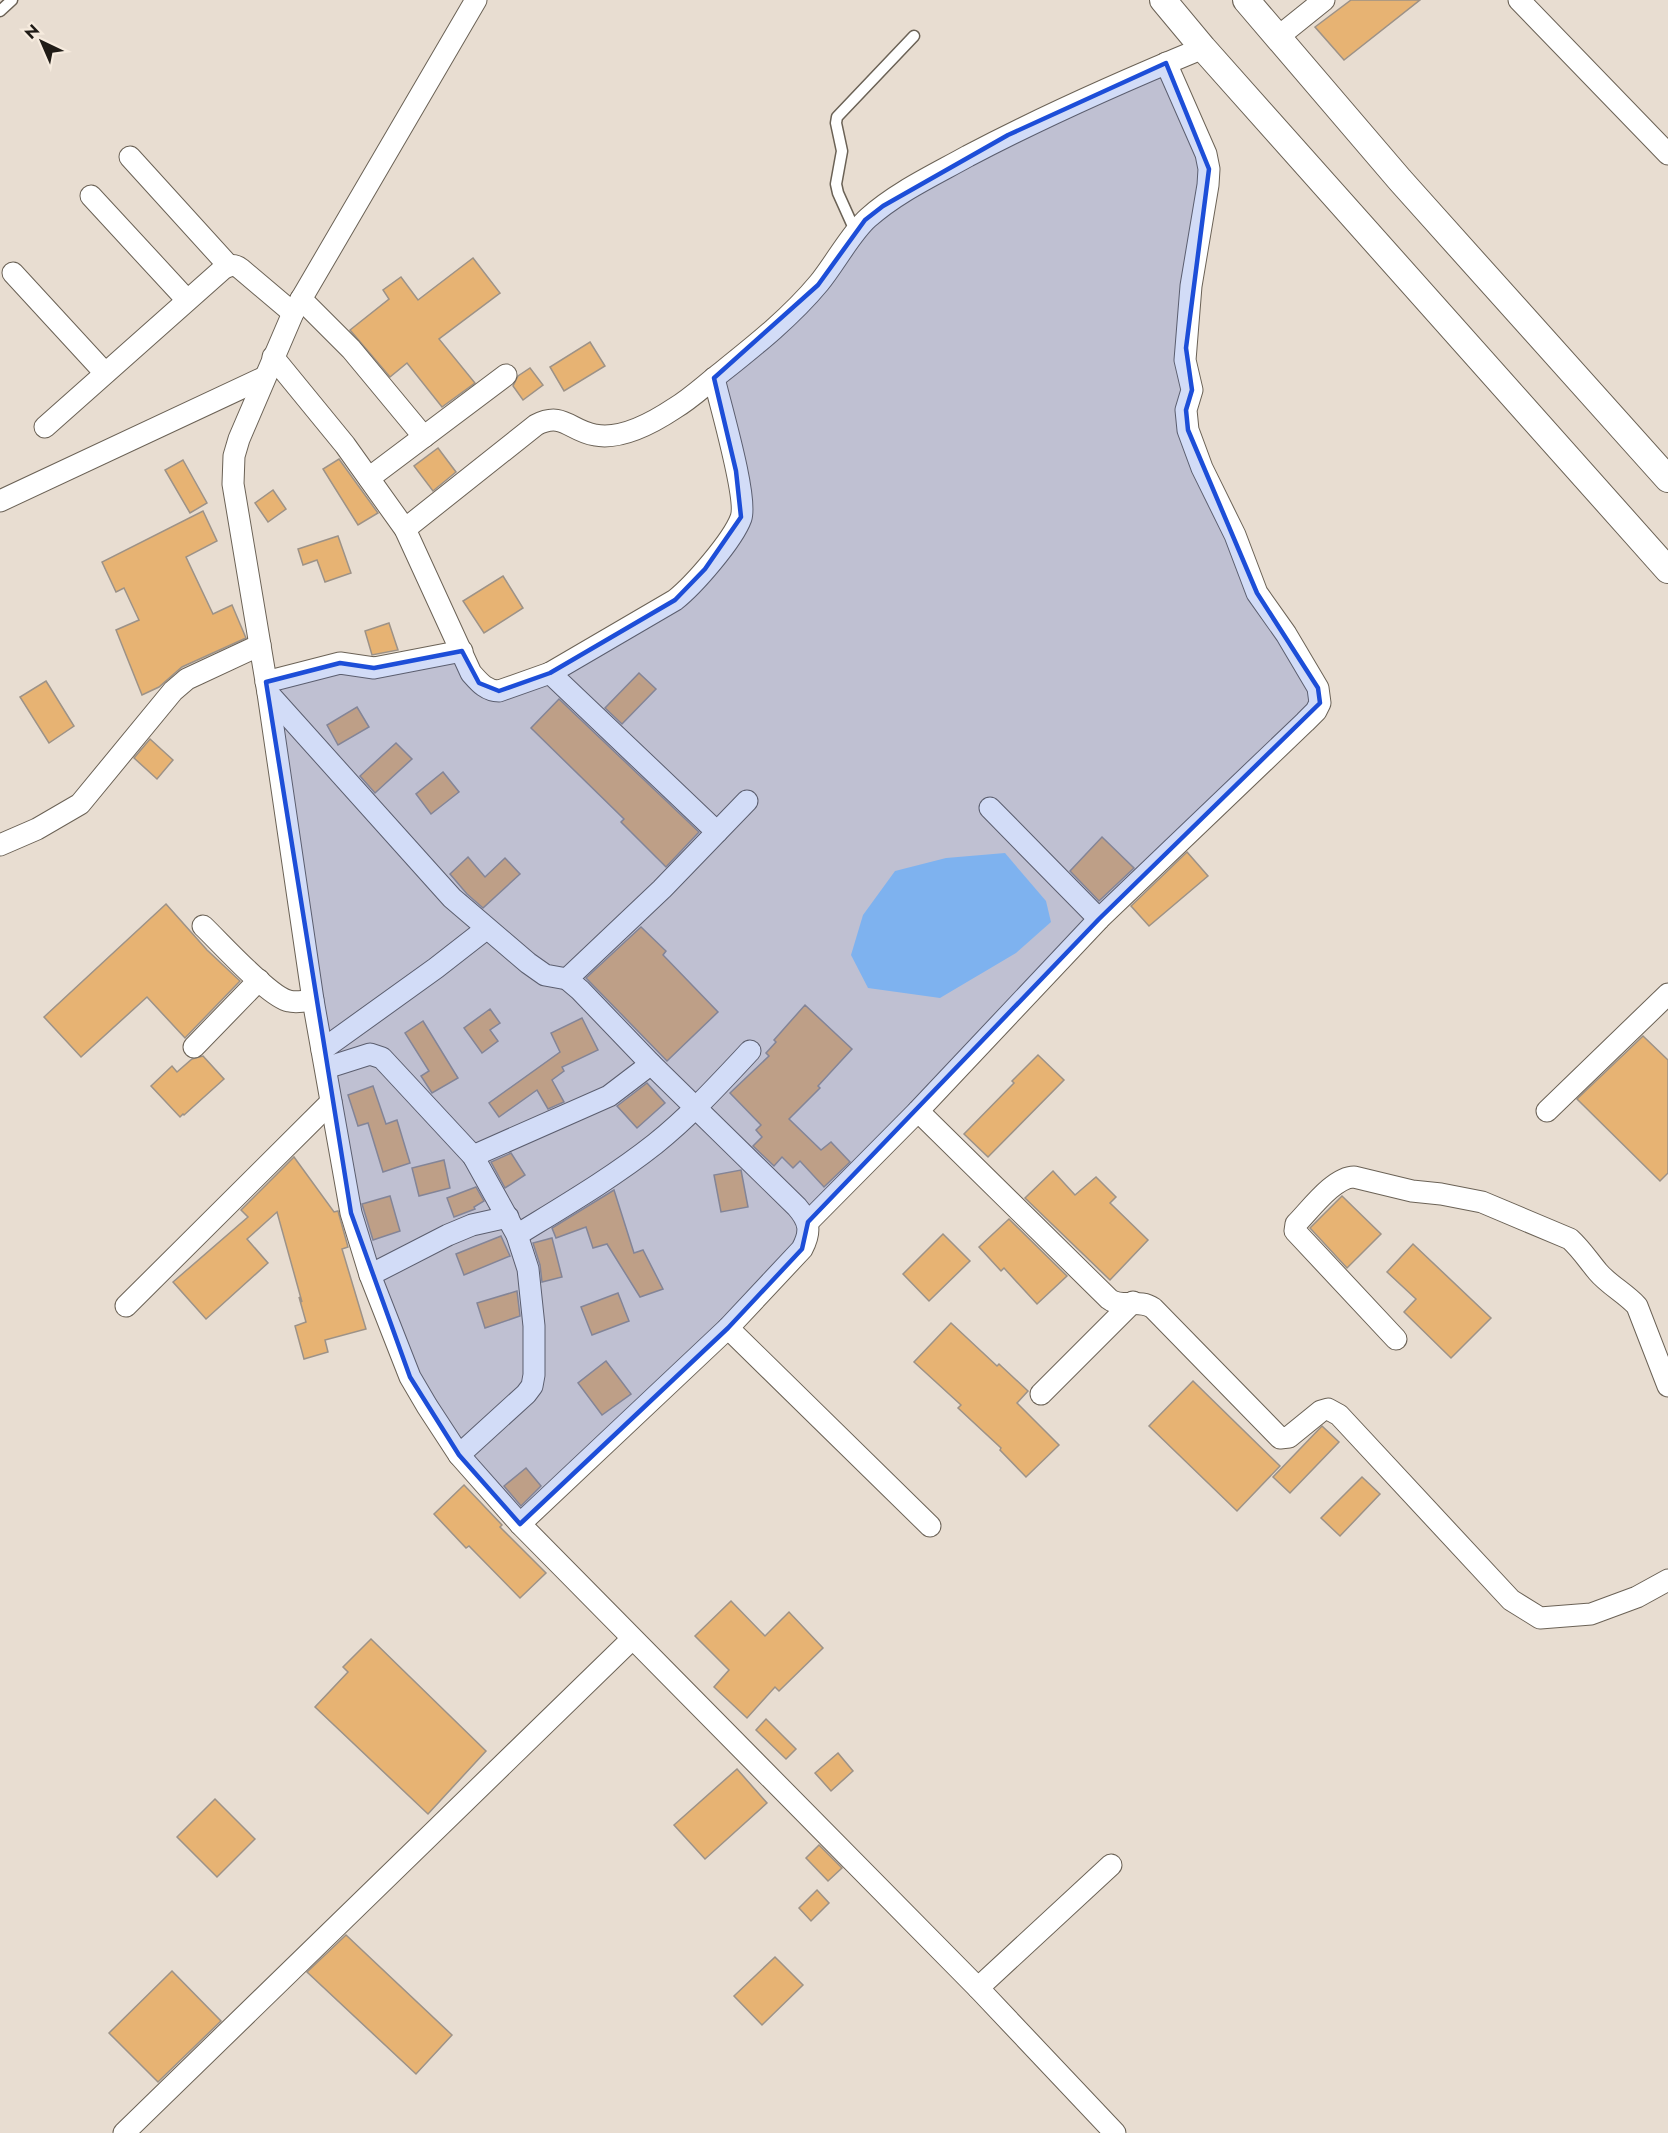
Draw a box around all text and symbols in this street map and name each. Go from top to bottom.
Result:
north arrow [12,12,72,72]
text: N [19,19,44,44]

